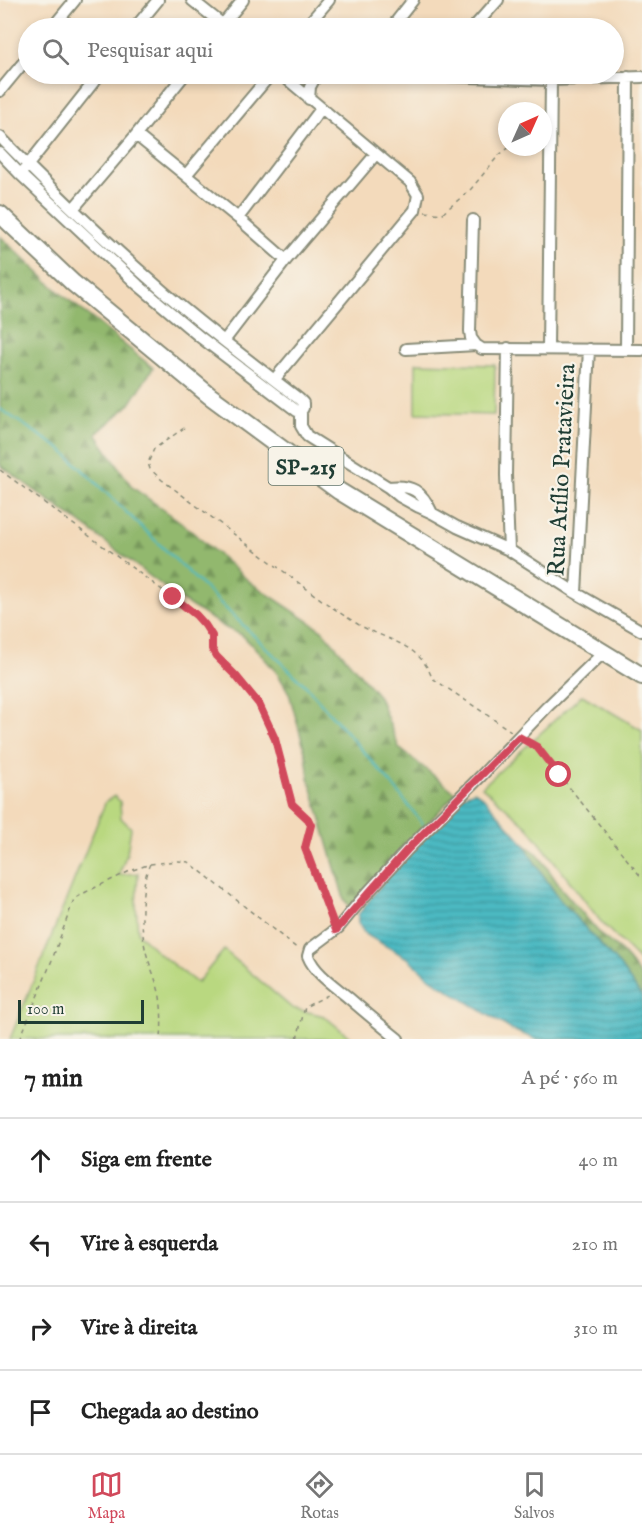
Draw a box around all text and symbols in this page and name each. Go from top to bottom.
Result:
search box [18,18,624,84]
icon: search [39,35,72,68]
text: Pesquisar aqui [87,37,213,65]
north arrow [498,102,552,156]
street label: Rua Atílio Pratavieira [541,362,584,577]
road number: SP-215 [268,447,344,485]
route end [159,583,185,609]
route start [545,761,571,787]
scale bar [18,997,144,1025]
text: 100 m [27,1000,64,1020]
text: 7 min [24,1062,83,1095]
text: A pé · 560 m [522,1066,618,1091]
icon: ahead [24,1144,57,1177]
text: Siga em frente [81,1146,212,1174]
text: 40 m [579,1148,618,1173]
icon: left [24,1228,57,1261]
text: Vire à esquerda [81,1230,218,1258]
text: 210 m [572,1232,618,1257]
icon: right [24,1312,57,1345]
text: Vire à direita [81,1314,197,1342]
text: 310 m [574,1316,618,1341]
icon: arrive [24,1396,57,1429]
text: Chegada ao destino [81,1398,259,1426]
tab: Mapa [88,1468,125,1524]
tab: Rotas [300,1468,339,1524]
tab: Salvos [514,1468,554,1524]

